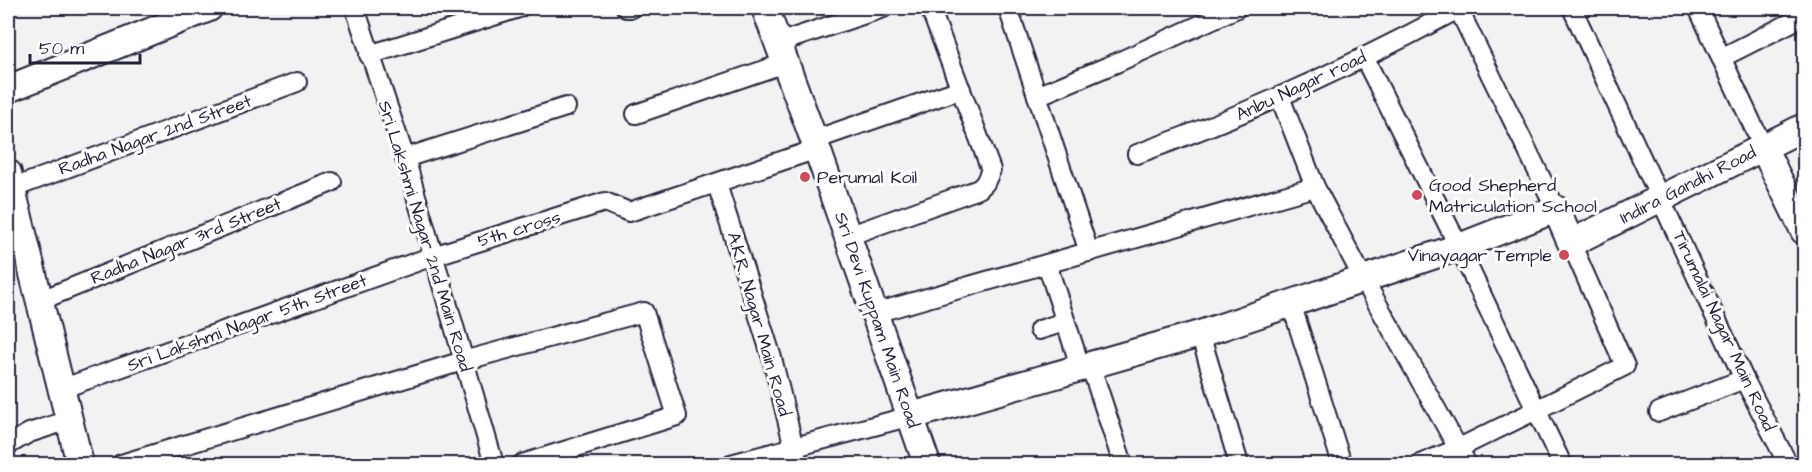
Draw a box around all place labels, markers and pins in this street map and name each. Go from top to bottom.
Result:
place label: Perumal Koil [817,165,917,190]
marker: Perumal Koil [798,170,812,184]
place label: Good Shepherd Matriculation School [1429,173,1597,219]
marker: Good Shepherd Matriculation School [1410,188,1424,202]
place label: Vinayagar Temple [1408,243,1552,269]
marker: Vinayagar Temple [1557,248,1571,262]

